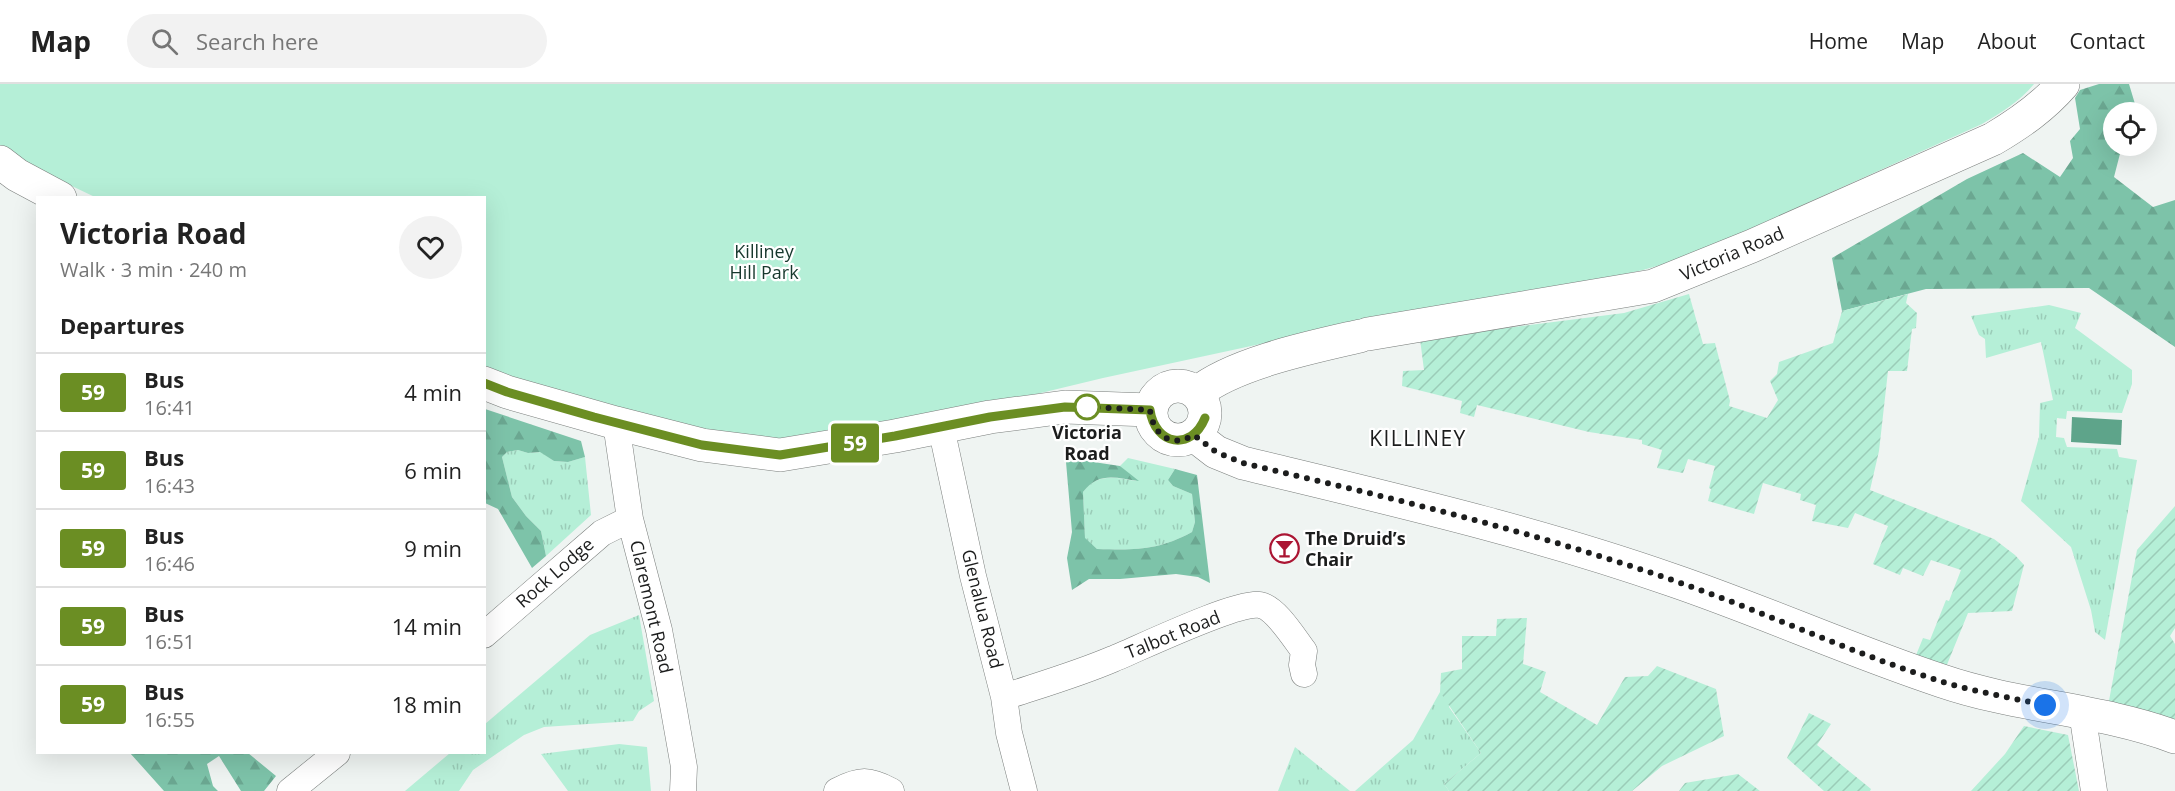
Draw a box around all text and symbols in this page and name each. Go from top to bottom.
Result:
search box [127,14,547,68]
text: Map [30,22,91,60]
icon: search [148,25,181,58]
text: Search here [196,26,319,56]
text: Home [1809,27,1868,55]
text: Map [1901,27,1944,55]
text: About [1977,27,2037,55]
text: Contact [2070,27,2145,55]
map controls [2103,102,2157,156]
button: locate [2103,102,2157,156]
text: Victoria Road [60,214,247,252]
button: heart [399,216,462,279]
street label: Victoria Road [1676,220,1787,286]
park label: Killiney Hill Park [729,239,799,284]
text: Walk · 3 min · 240 m [60,256,247,283]
text: Departures [60,310,184,340]
text: Bus [144,364,184,394]
text: 4 min [404,377,462,407]
text: 59 [81,378,105,406]
text: 16:41 [144,394,195,421]
marker: Victoria Road [1074,394,1100,420]
place label: Victoria Road [1052,420,1122,465]
line badge: 59 [828,424,882,462]
district label: KILLINEY [1369,424,1467,452]
text: 59 [843,429,867,457]
text: Bus [144,442,184,472]
text: 6 min [404,455,462,485]
text: 59 [81,456,105,484]
text: 16:43 [144,472,195,499]
text: Bus [144,520,184,550]
place label: The Druid’s Chair [1305,526,1406,571]
street label: Rock Lodge [510,532,598,613]
text: 9 min [404,533,462,563]
bar icon: The Druid’s Chair [1268,533,1300,565]
text: 59 [81,534,105,562]
street label: Claremont Road [625,538,679,676]
street label: Glenalua Road [957,547,1009,671]
text: 16:46 [144,550,195,577]
text: Bus [144,598,184,628]
street label: Talbot Road [1122,604,1224,664]
text: 14 min [392,611,462,641]
text: 59 [81,612,105,640]
text: 16:51 [144,628,195,655]
text: Bus [144,676,184,706]
text: 18 min [392,689,462,719]
text: 59 [81,690,105,718]
your location [2030,690,2060,720]
text: 16:55 [144,706,195,733]

